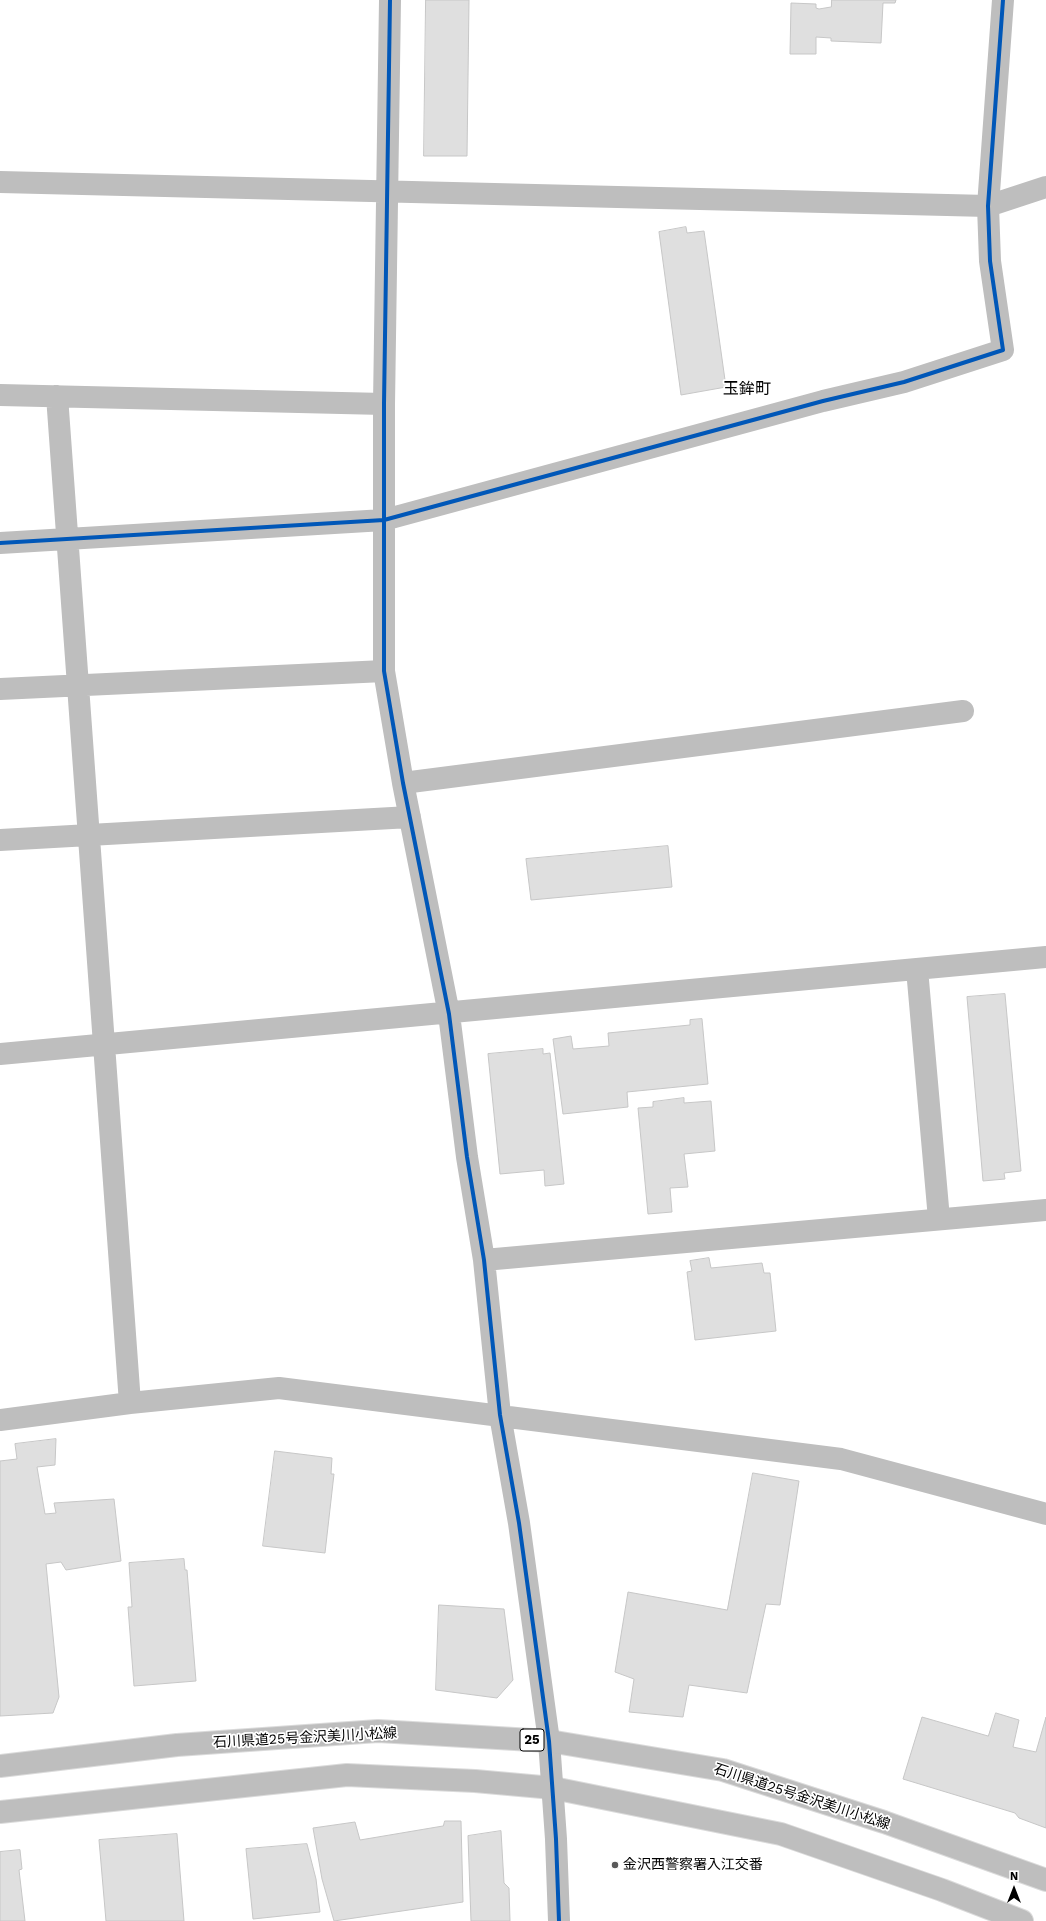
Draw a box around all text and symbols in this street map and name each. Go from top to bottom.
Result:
district label: 玉鉾町 [723,379,771,399]
street label: 石川県道25号金沢美川小松線 [213,1725,397,1751]
road number: 25 [520,1729,544,1751]
street label: 石川県道25号金沢美川小松線 [712,1761,892,1833]
place label: 金沢西警察署入江交番 [623,1857,763,1873]
marker: 金沢西警察署入江交番 [610,1860,620,1870]
north arrow [994,1869,1034,1909]
text: N [1010,1870,1018,1883]

